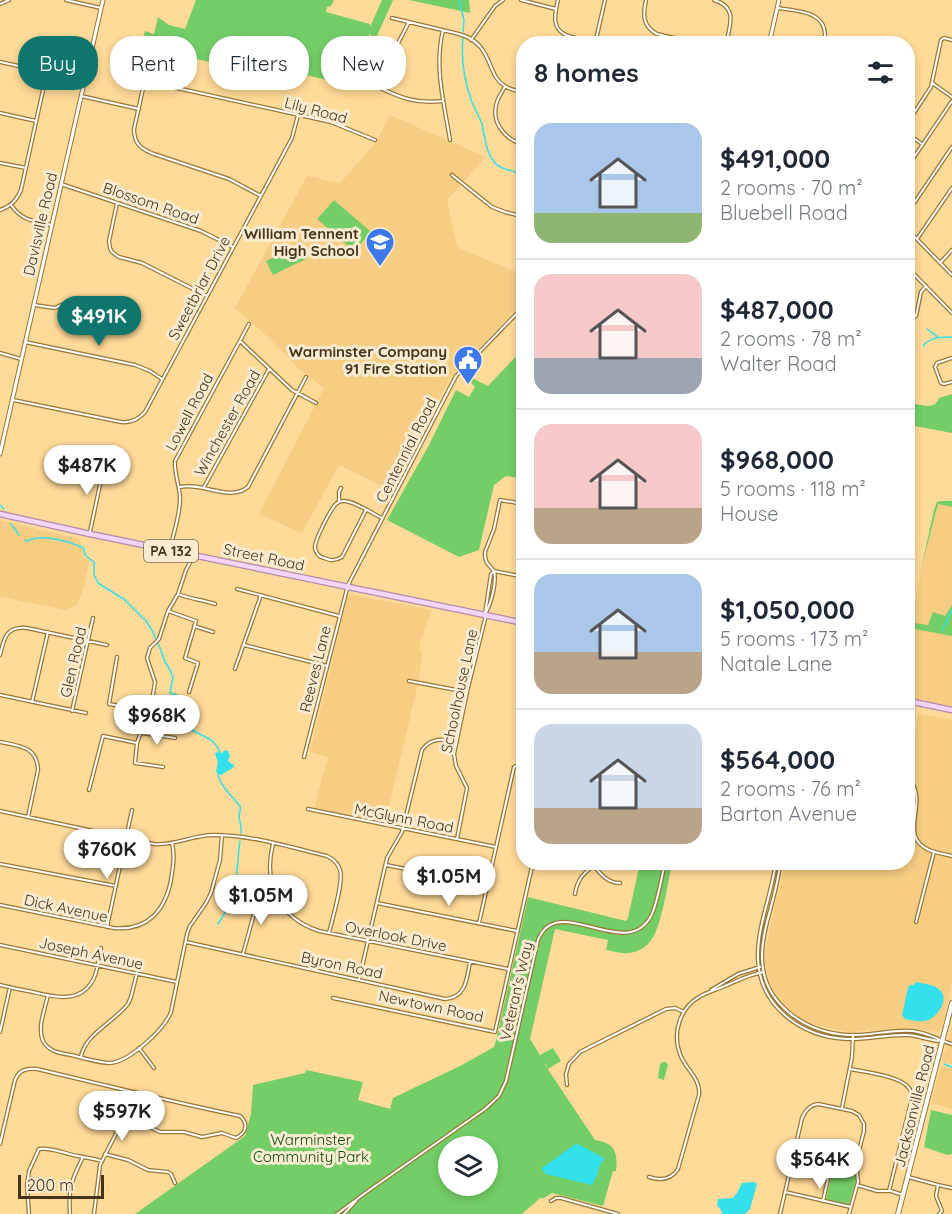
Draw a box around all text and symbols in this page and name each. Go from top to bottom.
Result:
chip: Buy [18,36,98,90]
chip: Rent [110,36,197,90]
chip: Filters [209,36,309,90]
chip: New [321,36,406,90]
text: 8 homes [534,56,639,89]
icon: filters [864,56,897,89]
street label: Lily Road [283,93,349,127]
text: $491,000 [720,142,830,175]
icon: home [582,147,654,219]
street label: Davisville Road [19,170,61,278]
text: 2 rooms · 70 m² [720,175,863,200]
street label: Blossom Road [101,178,201,228]
text: Bluebell Road [720,200,848,225]
place label: William Tennent High School [244,224,359,260]
school or university icon: William Tennent High School [364,226,396,268]
street label: Sweetbriar Drive [164,233,234,343]
text: $487,000 [720,293,834,326]
pin: $491K [57,296,141,347]
icon: home [582,298,654,370]
text: $491K [71,303,127,328]
text: 2 rooms · 78 m² [720,326,862,351]
place label: Warminster Company 91 Fire Station [289,342,447,378]
public building icon: Warminster Company 91 Fire Station [452,344,484,386]
text: Walter Road [720,351,837,376]
street label: Winchester Road [190,366,264,480]
street label: Lowell Road [161,370,217,454]
street label: Centennial Road [371,395,441,505]
text: $968,000 [720,443,834,476]
pin: $487K [45,445,129,496]
icon: home [582,448,654,520]
text: $487K [58,452,116,477]
text: 5 rooms · 118 m² [720,476,866,501]
text: House [720,501,779,526]
street label: Street Road [222,539,306,575]
road number: PA 132 [144,540,198,562]
text: $1,050,000 [720,593,855,626]
icon: home [582,598,654,670]
street label: Reeves Lane [295,624,335,714]
street label: Glen Road [56,625,90,699]
text: 5 rooms · 173 m² [720,626,868,651]
street label: Schoolhouse Lane [437,627,481,755]
text: Natale Lane [720,651,832,676]
pin: $968K [115,695,199,746]
text: $968K [128,702,186,727]
text: $564,000 [720,743,835,776]
icon: home [582,748,654,820]
text: 2 rooms · 76 m² [720,776,861,801]
street label: McGlynn Road [353,799,455,837]
text: Barton Avenue [720,801,857,826]
pin: $760K [65,829,149,880]
text: $760K [78,836,136,861]
pin: $1.05M [400,856,498,907]
text: $1.05M [417,863,481,888]
pin: $1.05M [212,875,310,926]
text: $1.05M [229,882,293,907]
street label: Dick Avenue [22,890,110,926]
street label: Overlook Drive [344,917,448,955]
street label: Joseph Avenue [37,933,145,973]
street label: Veteran's Way [495,940,537,1042]
street label: Byron Road [300,947,384,983]
street label: Newtown Road [377,986,485,1026]
street label: Jacksonville Road [890,1043,938,1169]
pin: $597K [80,1091,164,1142]
text: $597K [93,1098,151,1123]
park label: Warminster Community Park [253,1130,369,1166]
map controls [438,1136,498,1196]
button: layers [438,1136,498,1196]
pin: $564K [778,1139,862,1190]
text: $564K [790,1146,850,1171]
scale bar [18,1172,104,1200]
text: 200 m [27,1175,74,1195]

